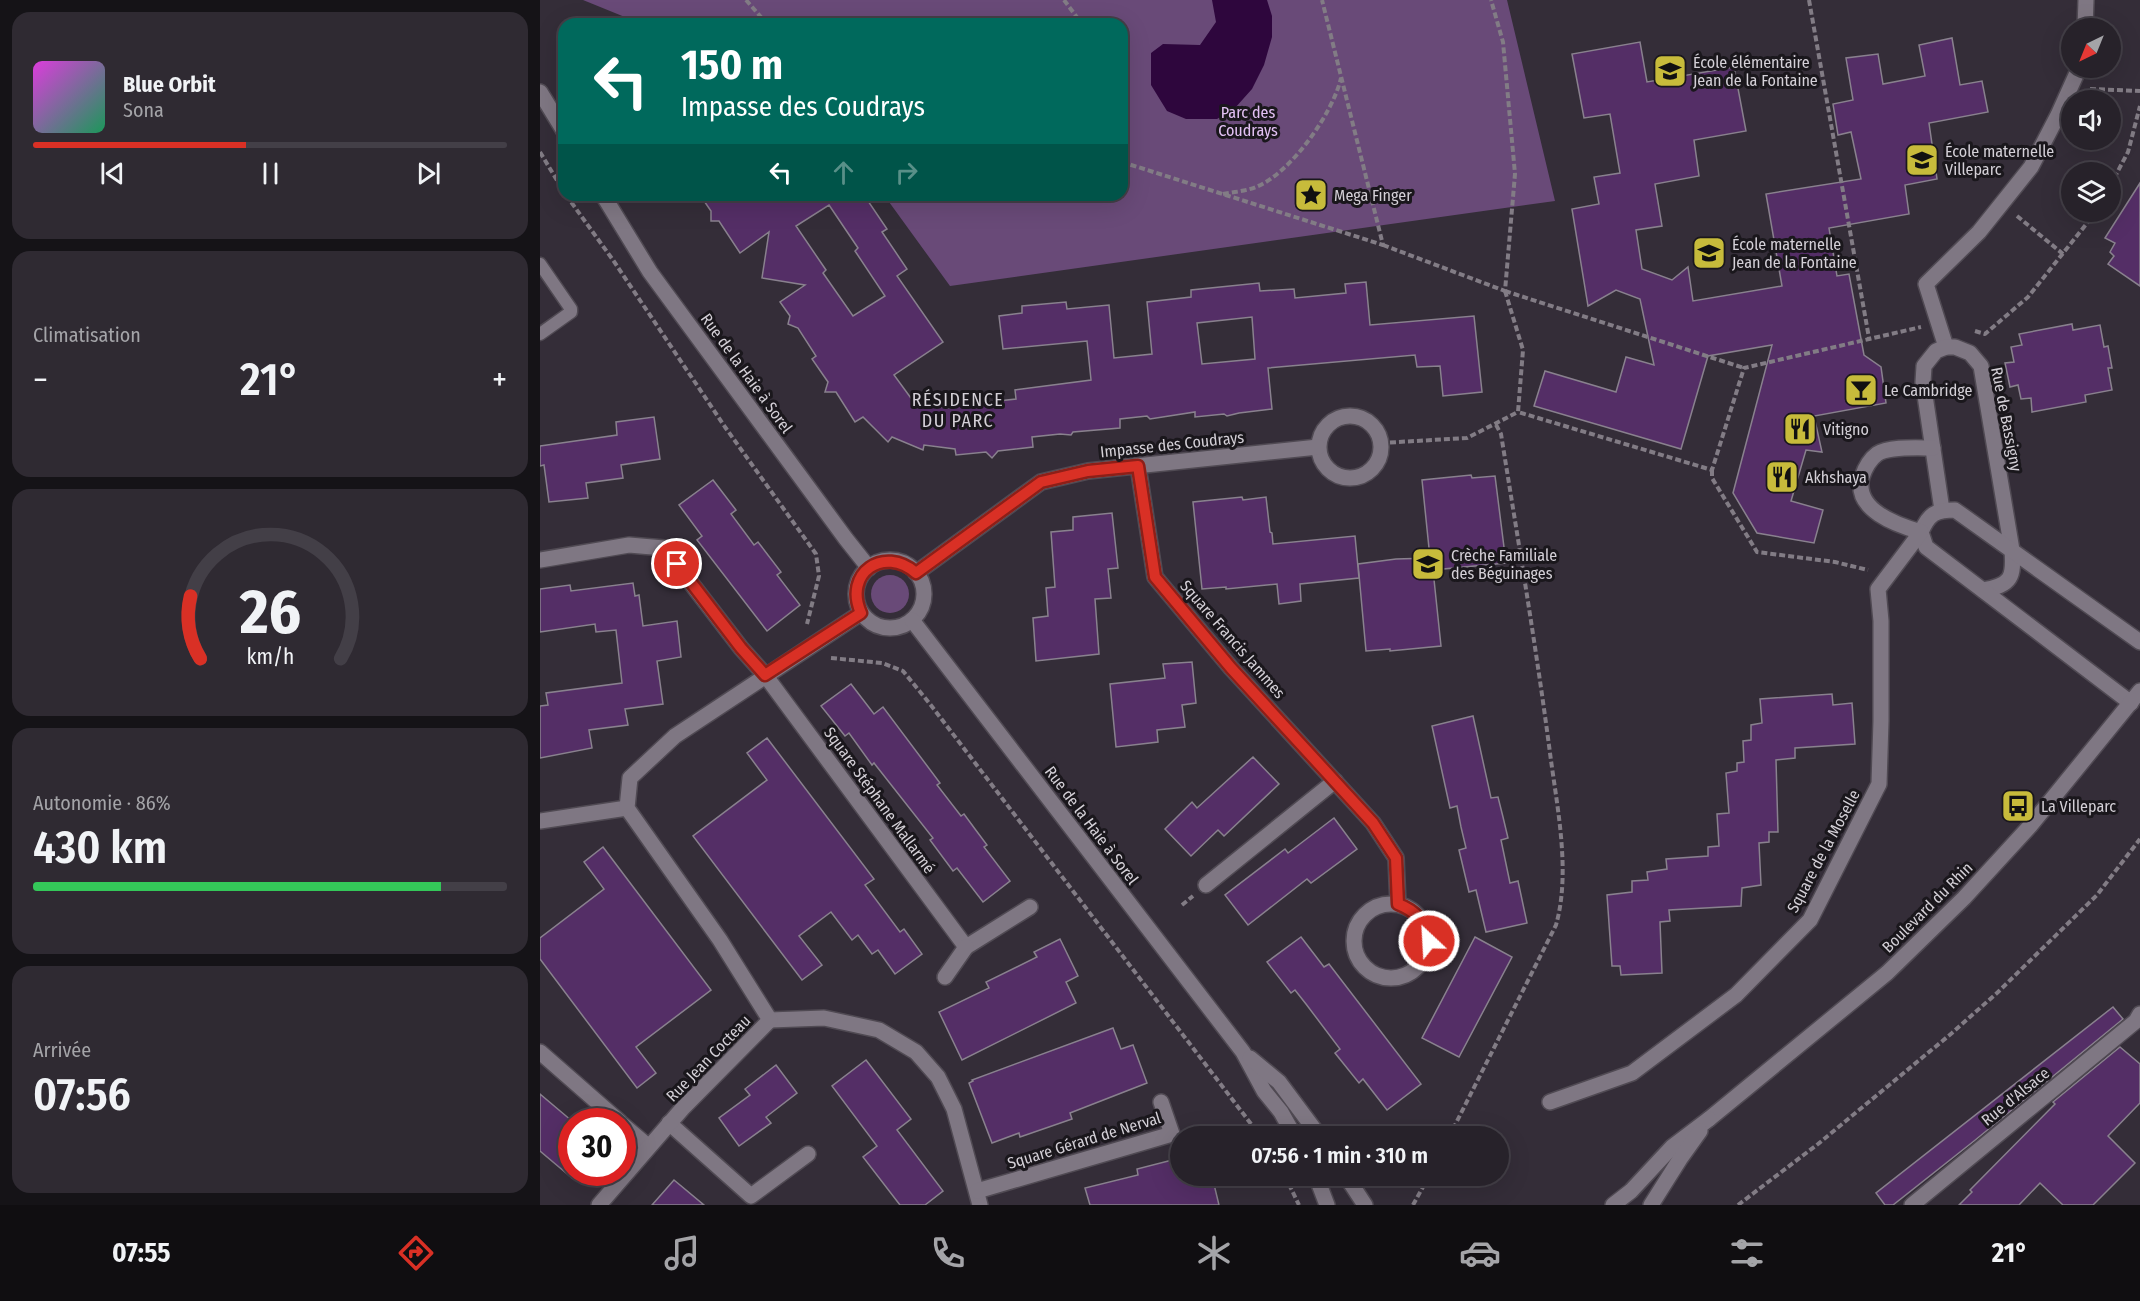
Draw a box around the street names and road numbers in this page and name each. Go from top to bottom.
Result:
street label: Rue de la Haie à Sorel [697,310,796,437]
street label: Rue de Bassigny [1987,365,2026,474]
street label: Impasse des Coudrays [1099,427,1245,461]
street label: Square Francis Jammes [1176,576,1289,702]
street label: Square Stéphane Mallarmé [820,723,939,877]
street label: Rue de la Haie à Sorel [1041,762,1142,888]
street label: Square de la Moselle [1783,787,1864,916]
street label: Boulevard du Rhin [1878,858,1977,957]
street label: Rue Jean Cocteau [662,1011,754,1106]
street label: Rue d'Alsace [1978,1063,2053,1129]
street label: Square Gérard de Nerval [1005,1108,1163,1173]

